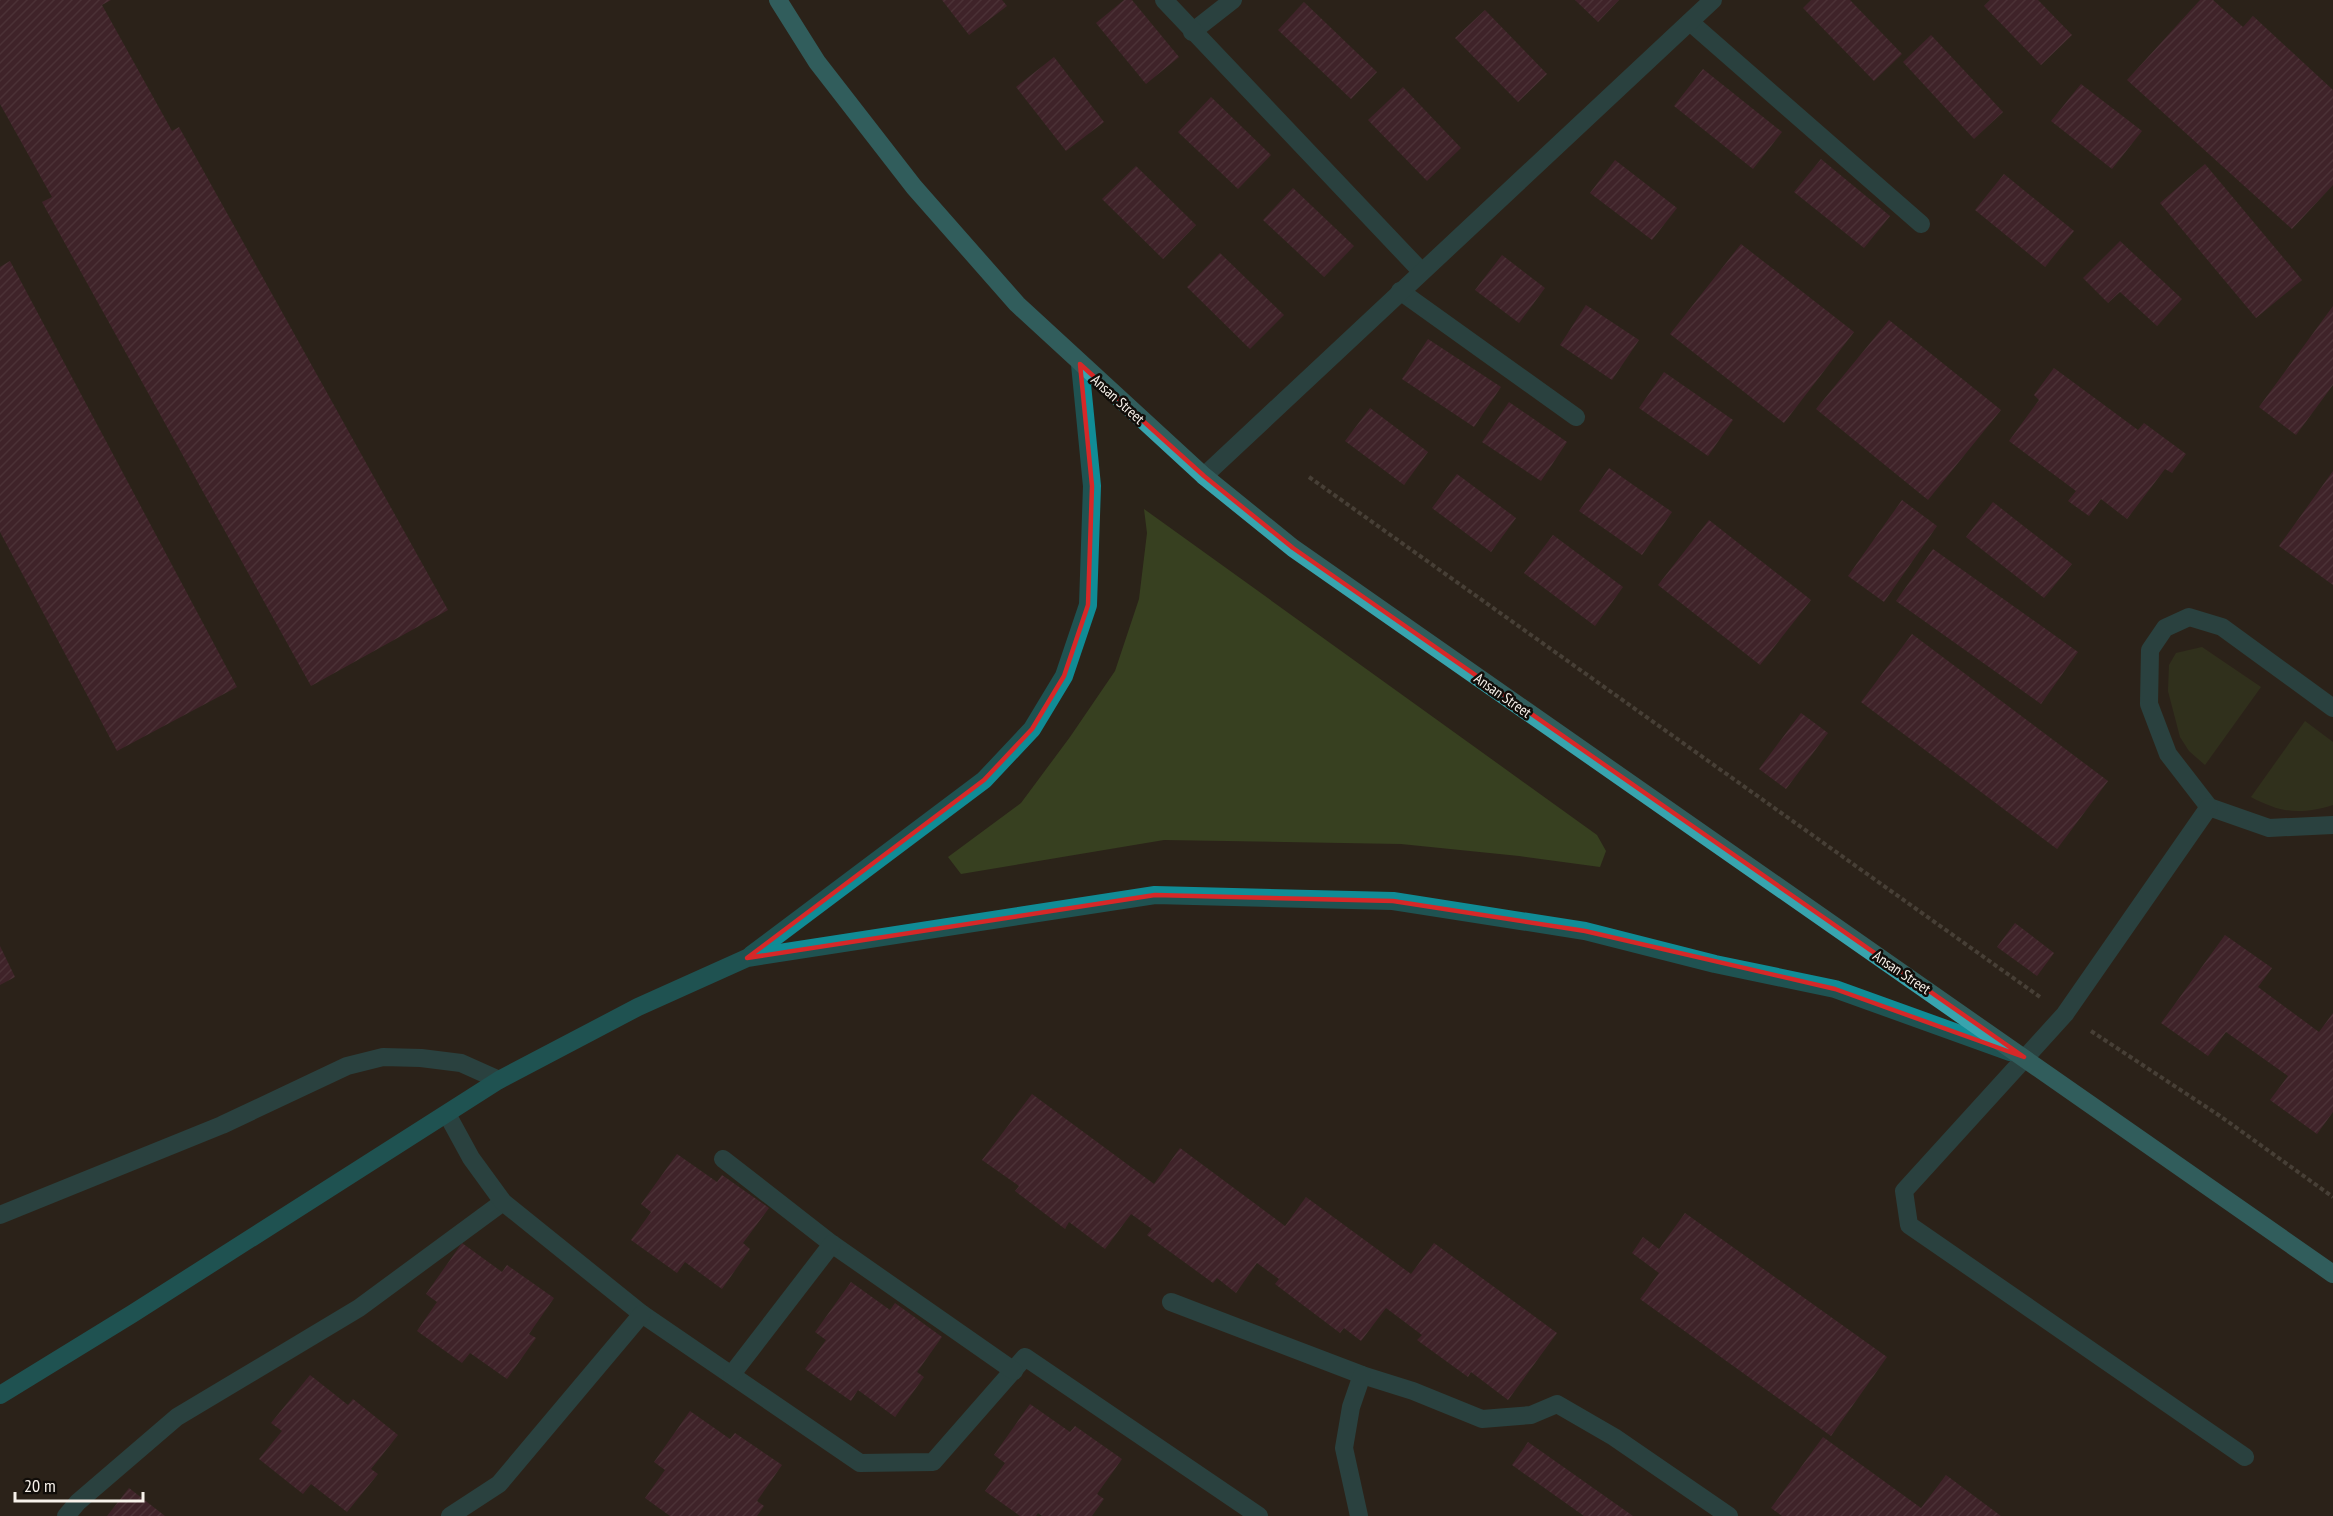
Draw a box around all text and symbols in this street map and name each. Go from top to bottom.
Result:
street label: Ansan Street [1087,370,1149,428]
street label: Ansan Street [1471,668,1535,722]
street label: Ansan Street [1870,946,1934,998]
scale bar [15,1465,142,1503]
text: 20 m [24,1474,56,1497]

